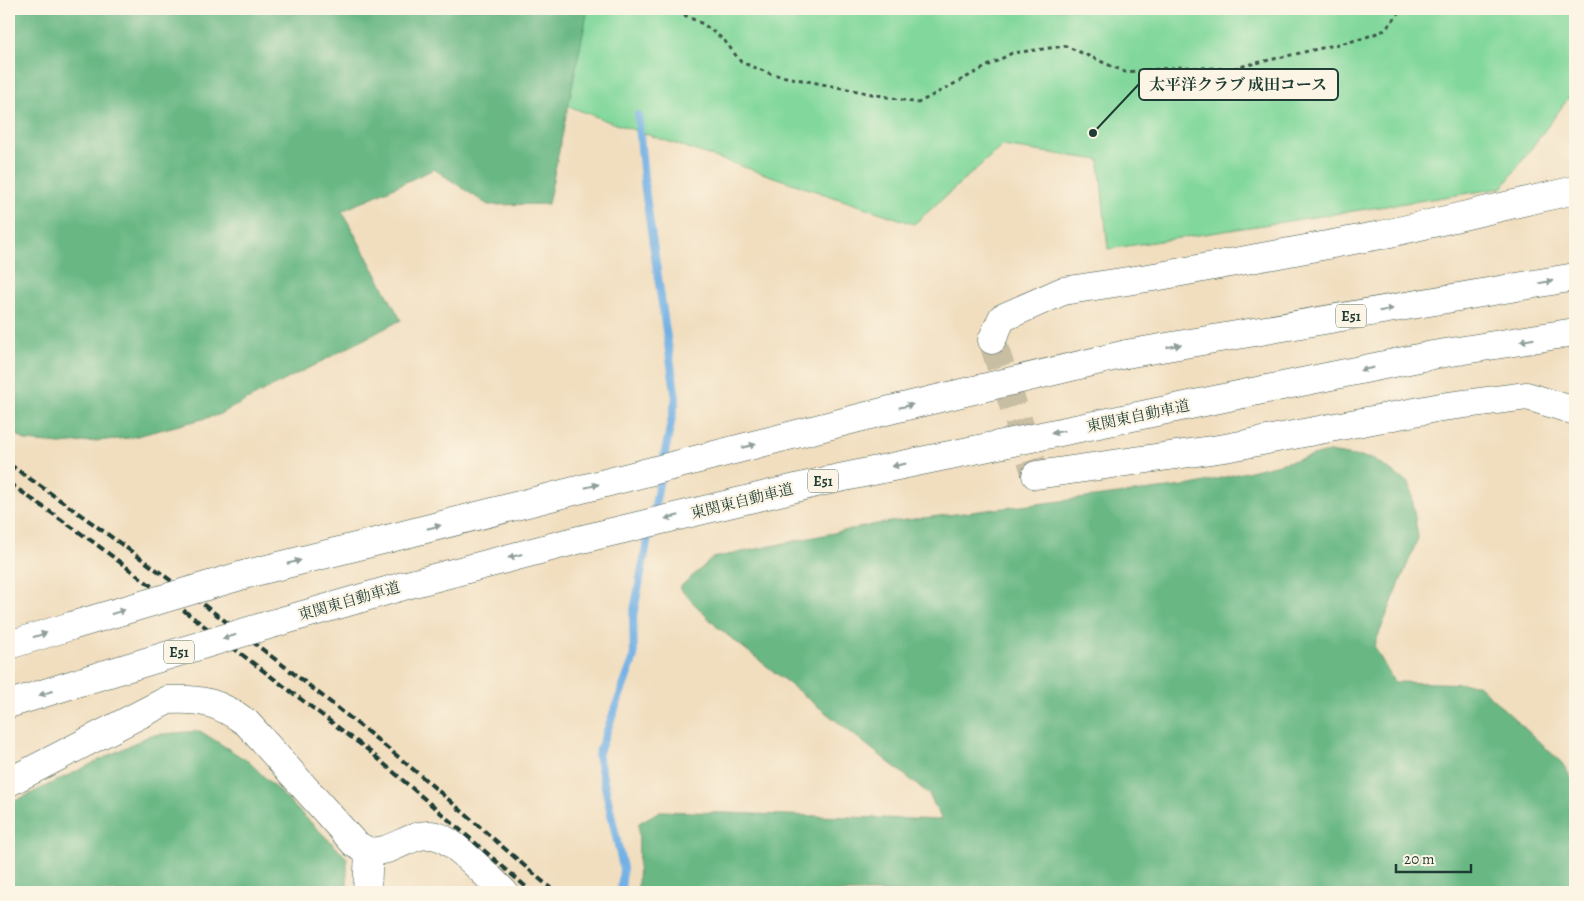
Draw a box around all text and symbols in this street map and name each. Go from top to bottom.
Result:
callout: 太平洋クラブ 成田コース [1139,69,1338,100]
text: 太平洋クラブ 成田コース [1149,74,1327,96]
one-way arrow [1539,278,1555,286]
road number: E51 [1336,304,1366,328]
one-way arrow [1379,306,1394,314]
one-way arrow [1519,336,1535,344]
one-way arrow [1167,341,1183,349]
one-way arrow [1359,365,1375,373]
street label: 東関東自動車道 [1085,395,1191,437]
one-way arrow [899,402,914,410]
one-way arrow [1050,428,1066,436]
one-way arrow [741,442,756,450]
one-way arrow [891,461,906,469]
road number: E51 [808,470,838,492]
street label: 東関東自動車道 [689,479,795,523]
one-way arrow [584,482,599,490]
one-way arrow [665,513,680,521]
one-way arrow [427,522,442,530]
one-way arrow [507,553,522,561]
one-way arrow [286,558,301,566]
street label: 東関東自動車道 [296,577,402,625]
one-way arrow [110,607,125,615]
one-way arrow [33,631,48,639]
one-way arrow [221,633,236,641]
road number: E51 [164,640,194,664]
one-way arrow [38,689,53,697]
scale bar [1396,841,1472,873]
text: 20 m [1404,849,1435,869]

